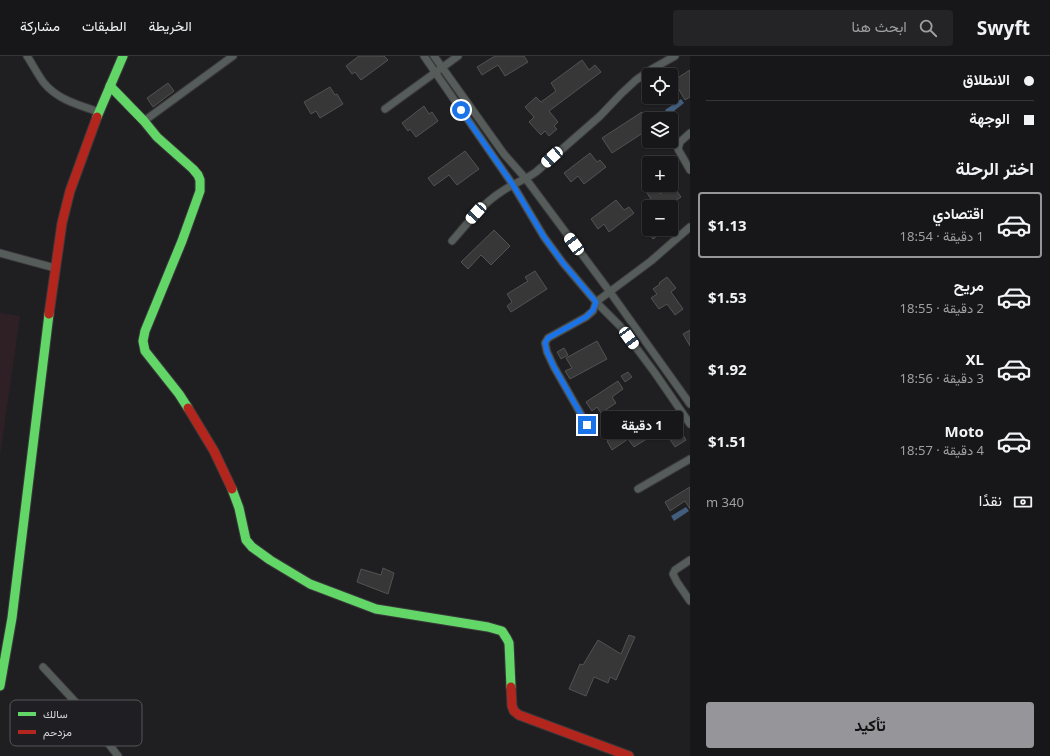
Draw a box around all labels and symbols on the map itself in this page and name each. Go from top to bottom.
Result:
route start [452,101,470,119]
car [539,145,565,169]
car [464,200,488,226]
car [562,231,586,257]
car [617,325,641,351]
callout: 1 دقيقة [601,411,683,439]
route end [578,416,596,434]
legend [10,700,142,746]
text: سالك [43,706,68,721]
text: مزدحم [43,724,72,740]

